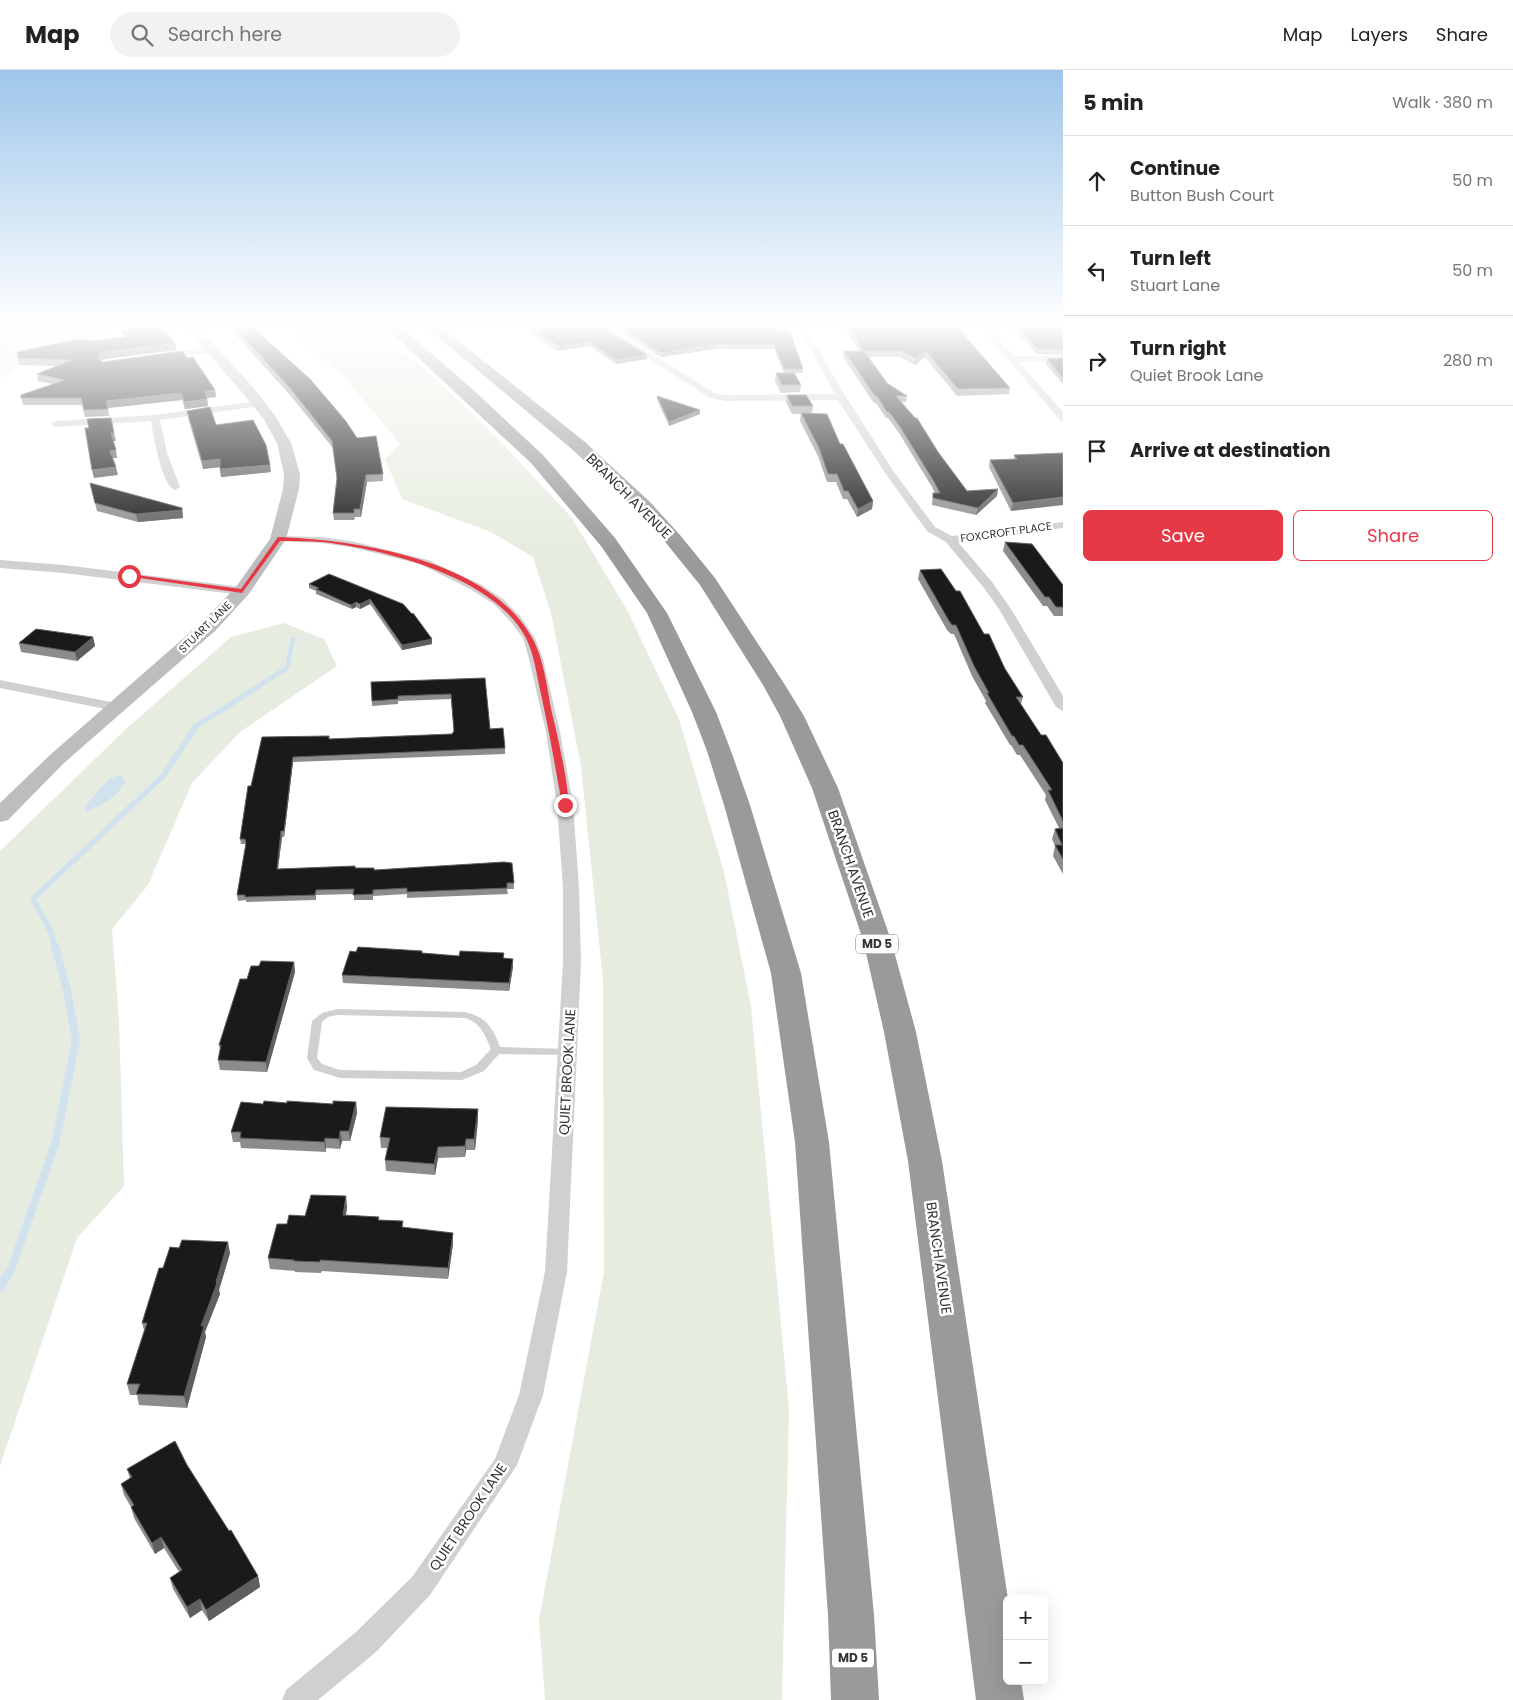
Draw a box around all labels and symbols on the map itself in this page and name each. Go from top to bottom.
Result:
street label: BRANCH AVENUE [582,449,676,543]
street label: FOXCROFT PLACE [959,518,1053,546]
route start [118,565,141,588]
street label: STUART LANE [175,597,235,657]
route end [554,794,577,817]
street label: BRANCH AVENUE [823,807,879,921]
road number: MD 5 [856,934,898,954]
street label: QUIET BROOK LANE [554,1008,580,1136]
street label: BRANCH AVENUE [921,1201,957,1315]
street label: QUIET BROOK LANE [424,1459,512,1575]
road number: MD 5 [832,1649,874,1668]

